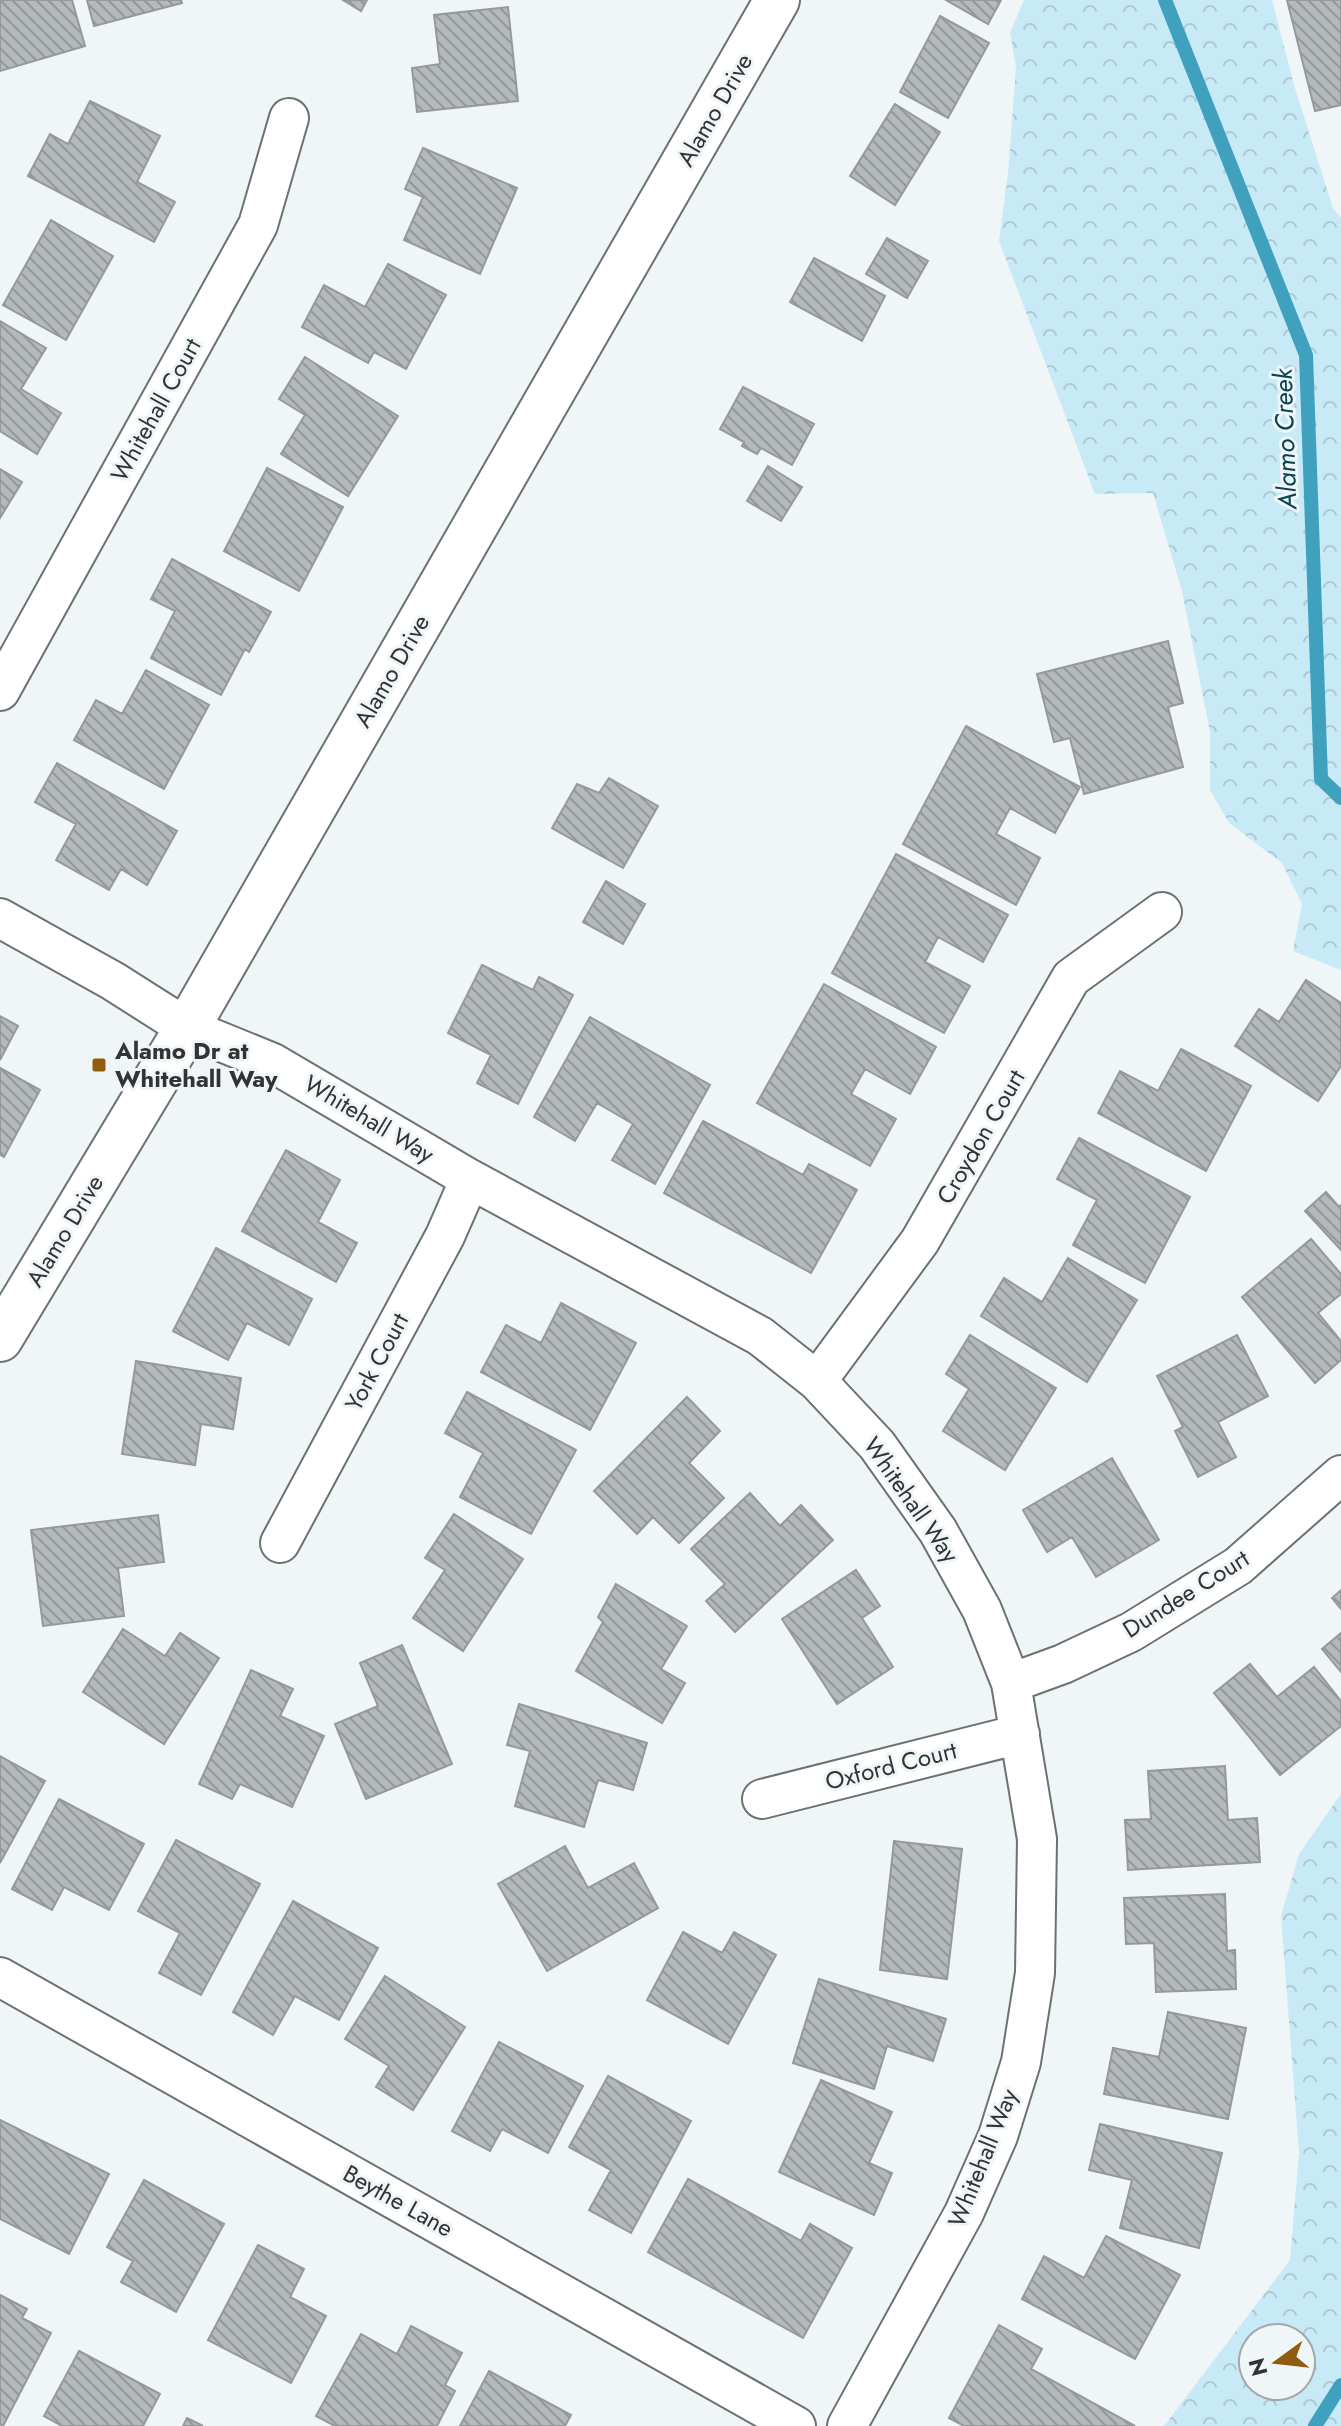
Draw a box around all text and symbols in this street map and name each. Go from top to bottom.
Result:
street label: Alamo Drive [668,47,761,173]
street label: Whitehall Court [102,331,210,488]
water label: Alamo Creek [1263,366,1306,511]
street label: Alamo Drive [345,608,438,734]
place label: Alamo Dr at Whitehall Way [114,1033,278,1096]
marker: Alamo Dr at Whitehall Way [90,1056,108,1074]
street label: Croydon Court [928,1063,1033,1211]
street label: Whitehall Way [297,1066,441,1172]
street label: Alamo Drive [17,1168,112,1293]
street label: York Court [336,1306,417,1417]
street label: Whitehall Way [855,1430,968,1570]
street label: Dundee Court [1116,1541,1256,1646]
street label: Oxford Court [822,1732,960,1799]
street label: Whitehall Way [939,2083,1026,2232]
street label: Beythe Lane [337,2156,460,2245]
north arrow [1237,2322,1317,2402]
text: N [1240,2355,1275,2380]

